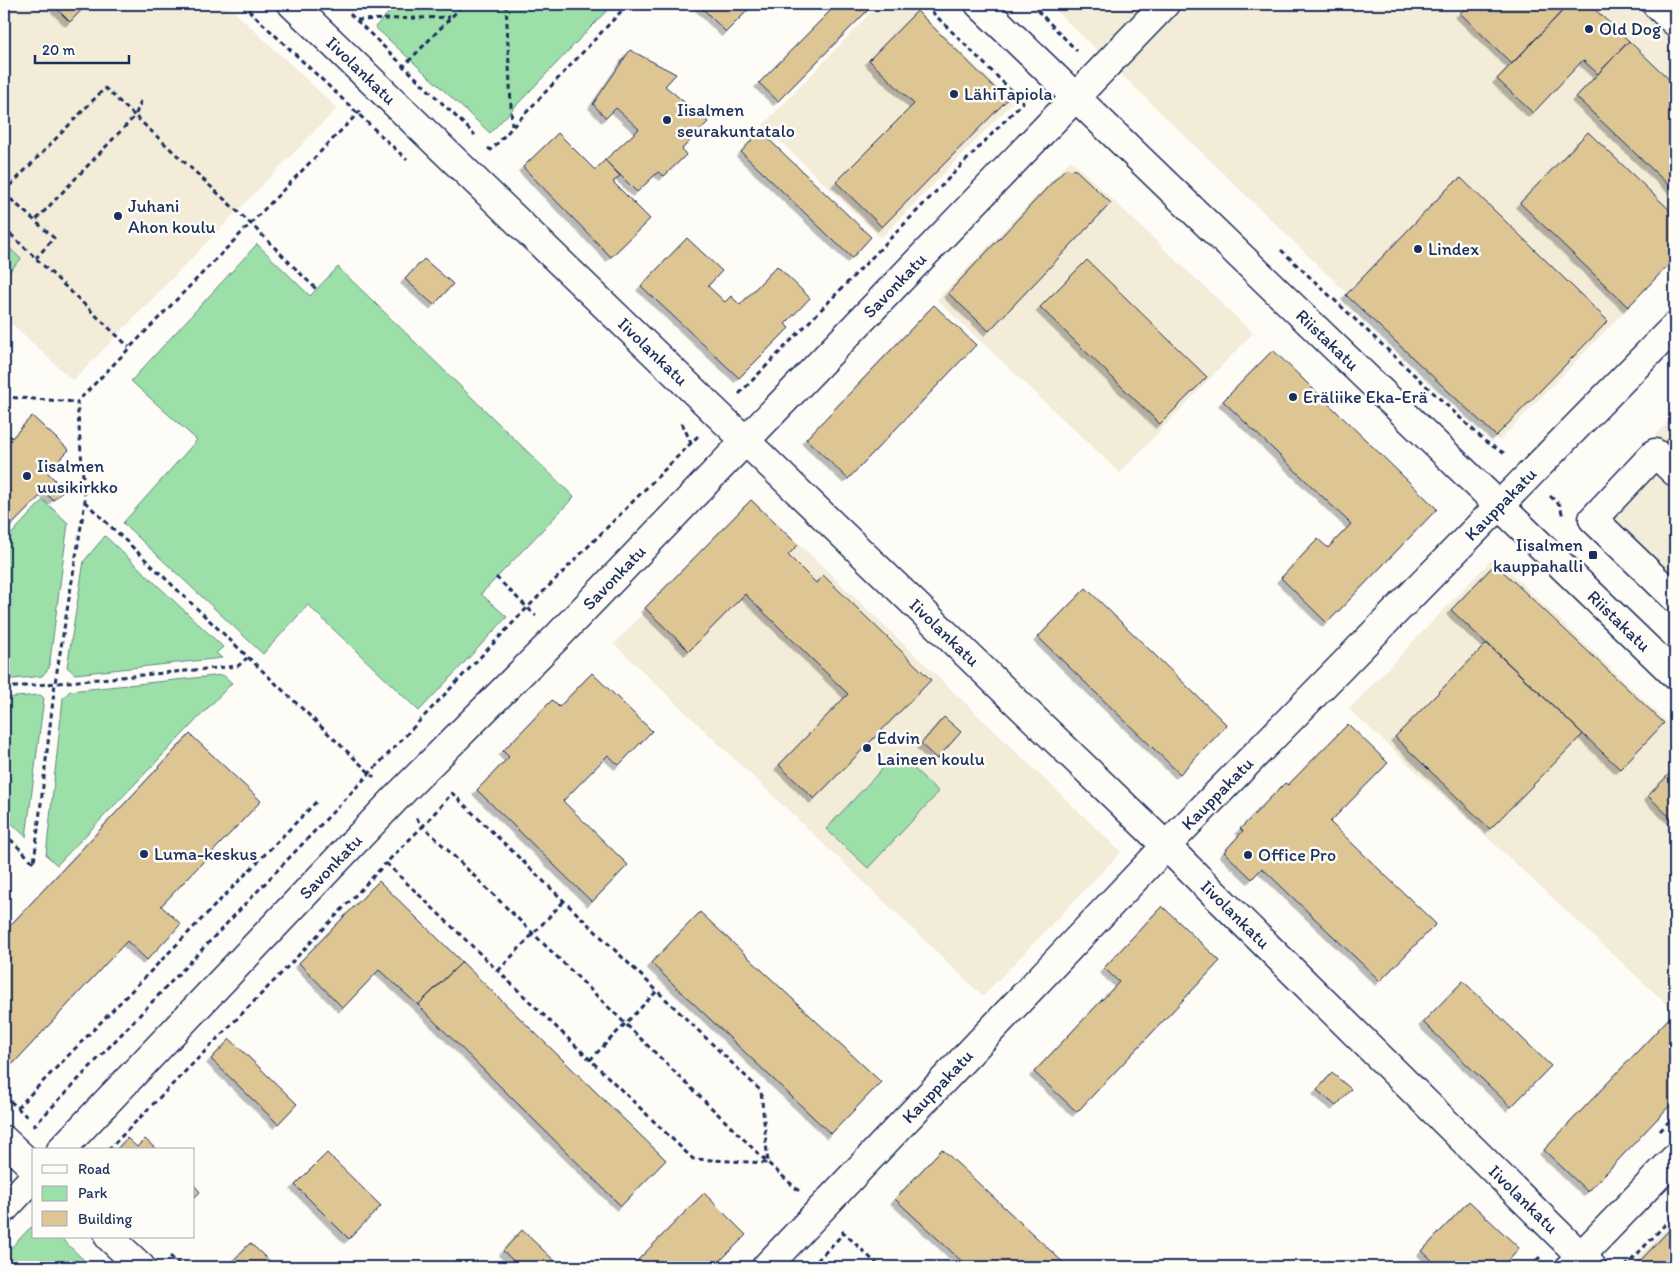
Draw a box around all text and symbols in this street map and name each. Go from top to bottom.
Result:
place label: Old Dog [1599,18,1662,40]
marker: Old Dog [1583,23,1595,35]
scale bar [35,32,129,64]
street label: Iivolankatu [322,32,401,109]
text: 20 m [42,41,76,59]
place label: LähiTapiola [964,83,1052,105]
marker: LähiTapiola [948,88,960,100]
place label: Iisalmen seurakuntatalo [677,99,795,142]
marker: Iisalmen seurakuntatalo [661,114,673,126]
place label: Juhani Ahon koulu [128,195,216,238]
marker: Juhani Ahon koulu [112,210,124,222]
place label: Lindex [1428,238,1479,260]
marker: Lindex [1412,243,1424,255]
street label: Savonkatu [858,248,931,323]
street label: Riistakatu [1291,304,1364,376]
street label: Iivolankatu [613,313,693,390]
place label: Eräliike Eka-Erä [1303,386,1428,408]
marker: Eräliike Eka-Erä [1287,391,1299,403]
place label: Iisalmen uusikirkko [37,455,118,498]
street label: Kauppakatu [1460,463,1541,545]
marker: Iisalmen uusikirkko [21,470,33,482]
place label: Iisalmen kauppahalli [1493,534,1583,577]
street label: Savonkatu [578,540,650,615]
marker: Iisalmen kauppahalli [1587,549,1599,561]
street label: Riistakatu [1583,586,1655,657]
street label: Iivolankatu [905,594,984,671]
place label: Edvin Laineen koulu [877,727,985,770]
marker: Edvin Laineen koulu [861,742,873,754]
street label: Kauppakatu [1177,752,1258,835]
street label: Savonkatu [294,829,367,904]
place label: Luma-keskus [154,843,257,865]
place label: Office Pro [1258,844,1336,866]
marker: Luma-keskus [138,848,150,860]
marker: Office Pro [1242,849,1254,861]
street label: Iivolankatu [1196,875,1275,954]
street label: Kauppakatu [897,1045,978,1128]
legend [32,1148,195,1238]
text: Road [78,1160,111,1178]
street label: Iivolankatu [1484,1160,1563,1238]
text: Park [78,1184,108,1202]
text: Building [78,1210,132,1228]

